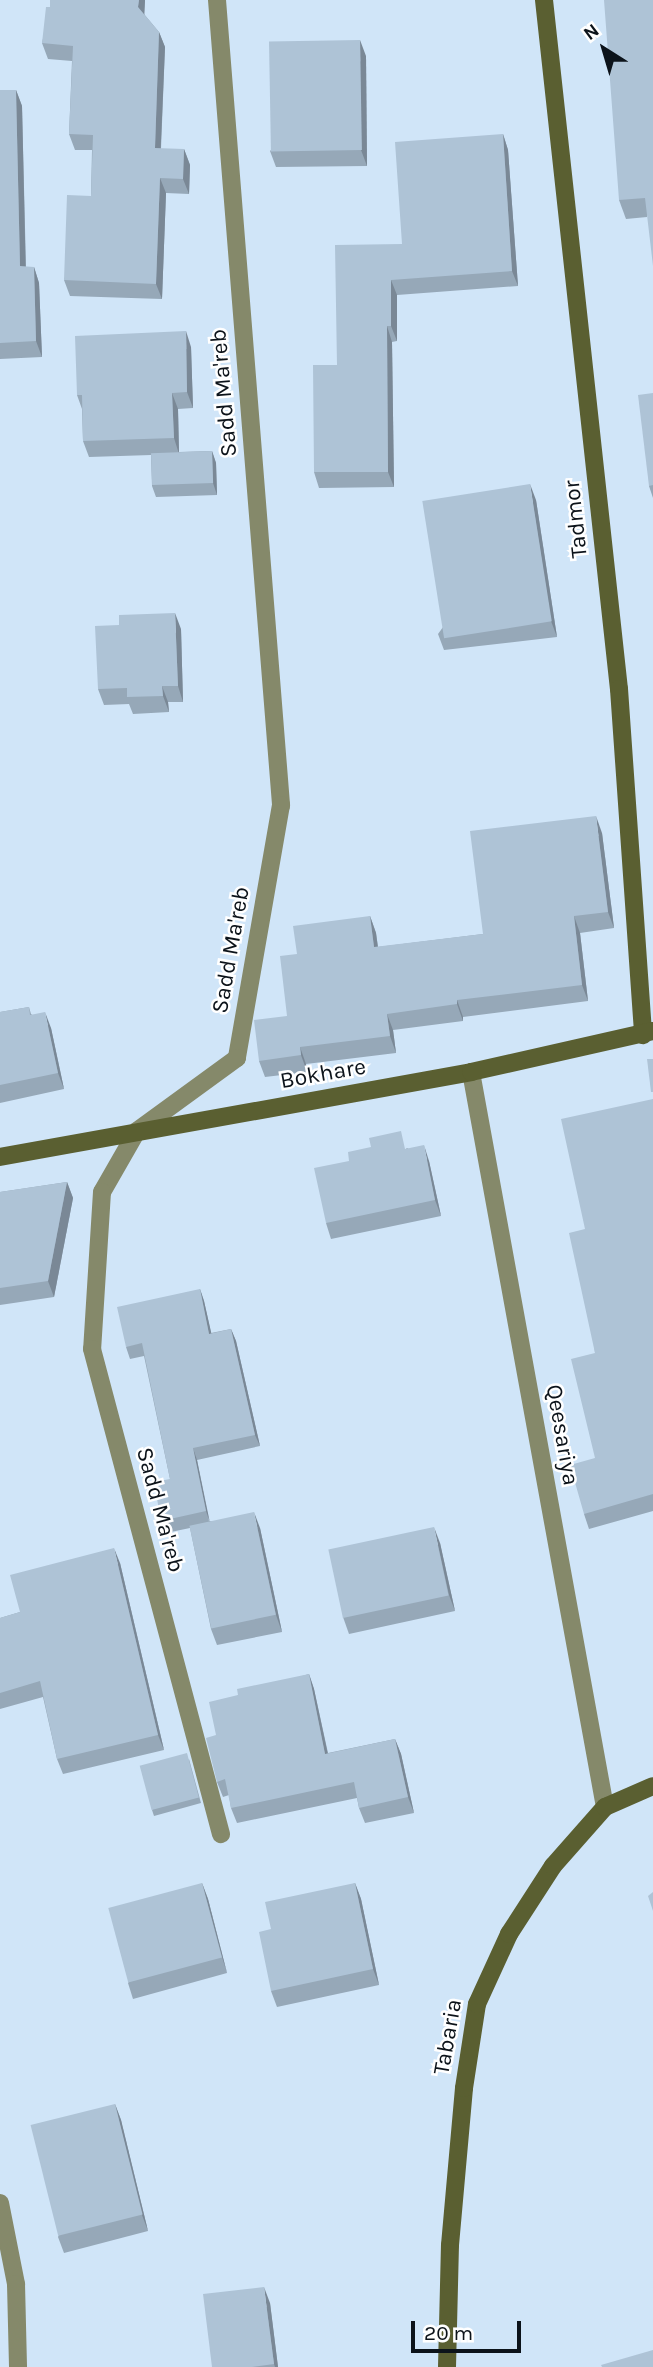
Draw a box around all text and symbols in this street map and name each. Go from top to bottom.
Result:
north arrow [569,14,639,84]
text: N [579,19,603,45]
street label: Sadd Ma'reb [205,328,243,458]
street label: Tadmor [558,479,594,559]
street label: Sadd Ma'reb [206,884,256,1016]
street label: Bokhare [278,1053,368,1095]
street label: Qeesariya [540,1382,584,1488]
street label: Sadd Ma'reb [130,1444,190,1576]
street label: Tabaria [428,1997,468,2077]
scale bar [415,2308,525,2352]
text: 20 m [424,2321,473,2345]

